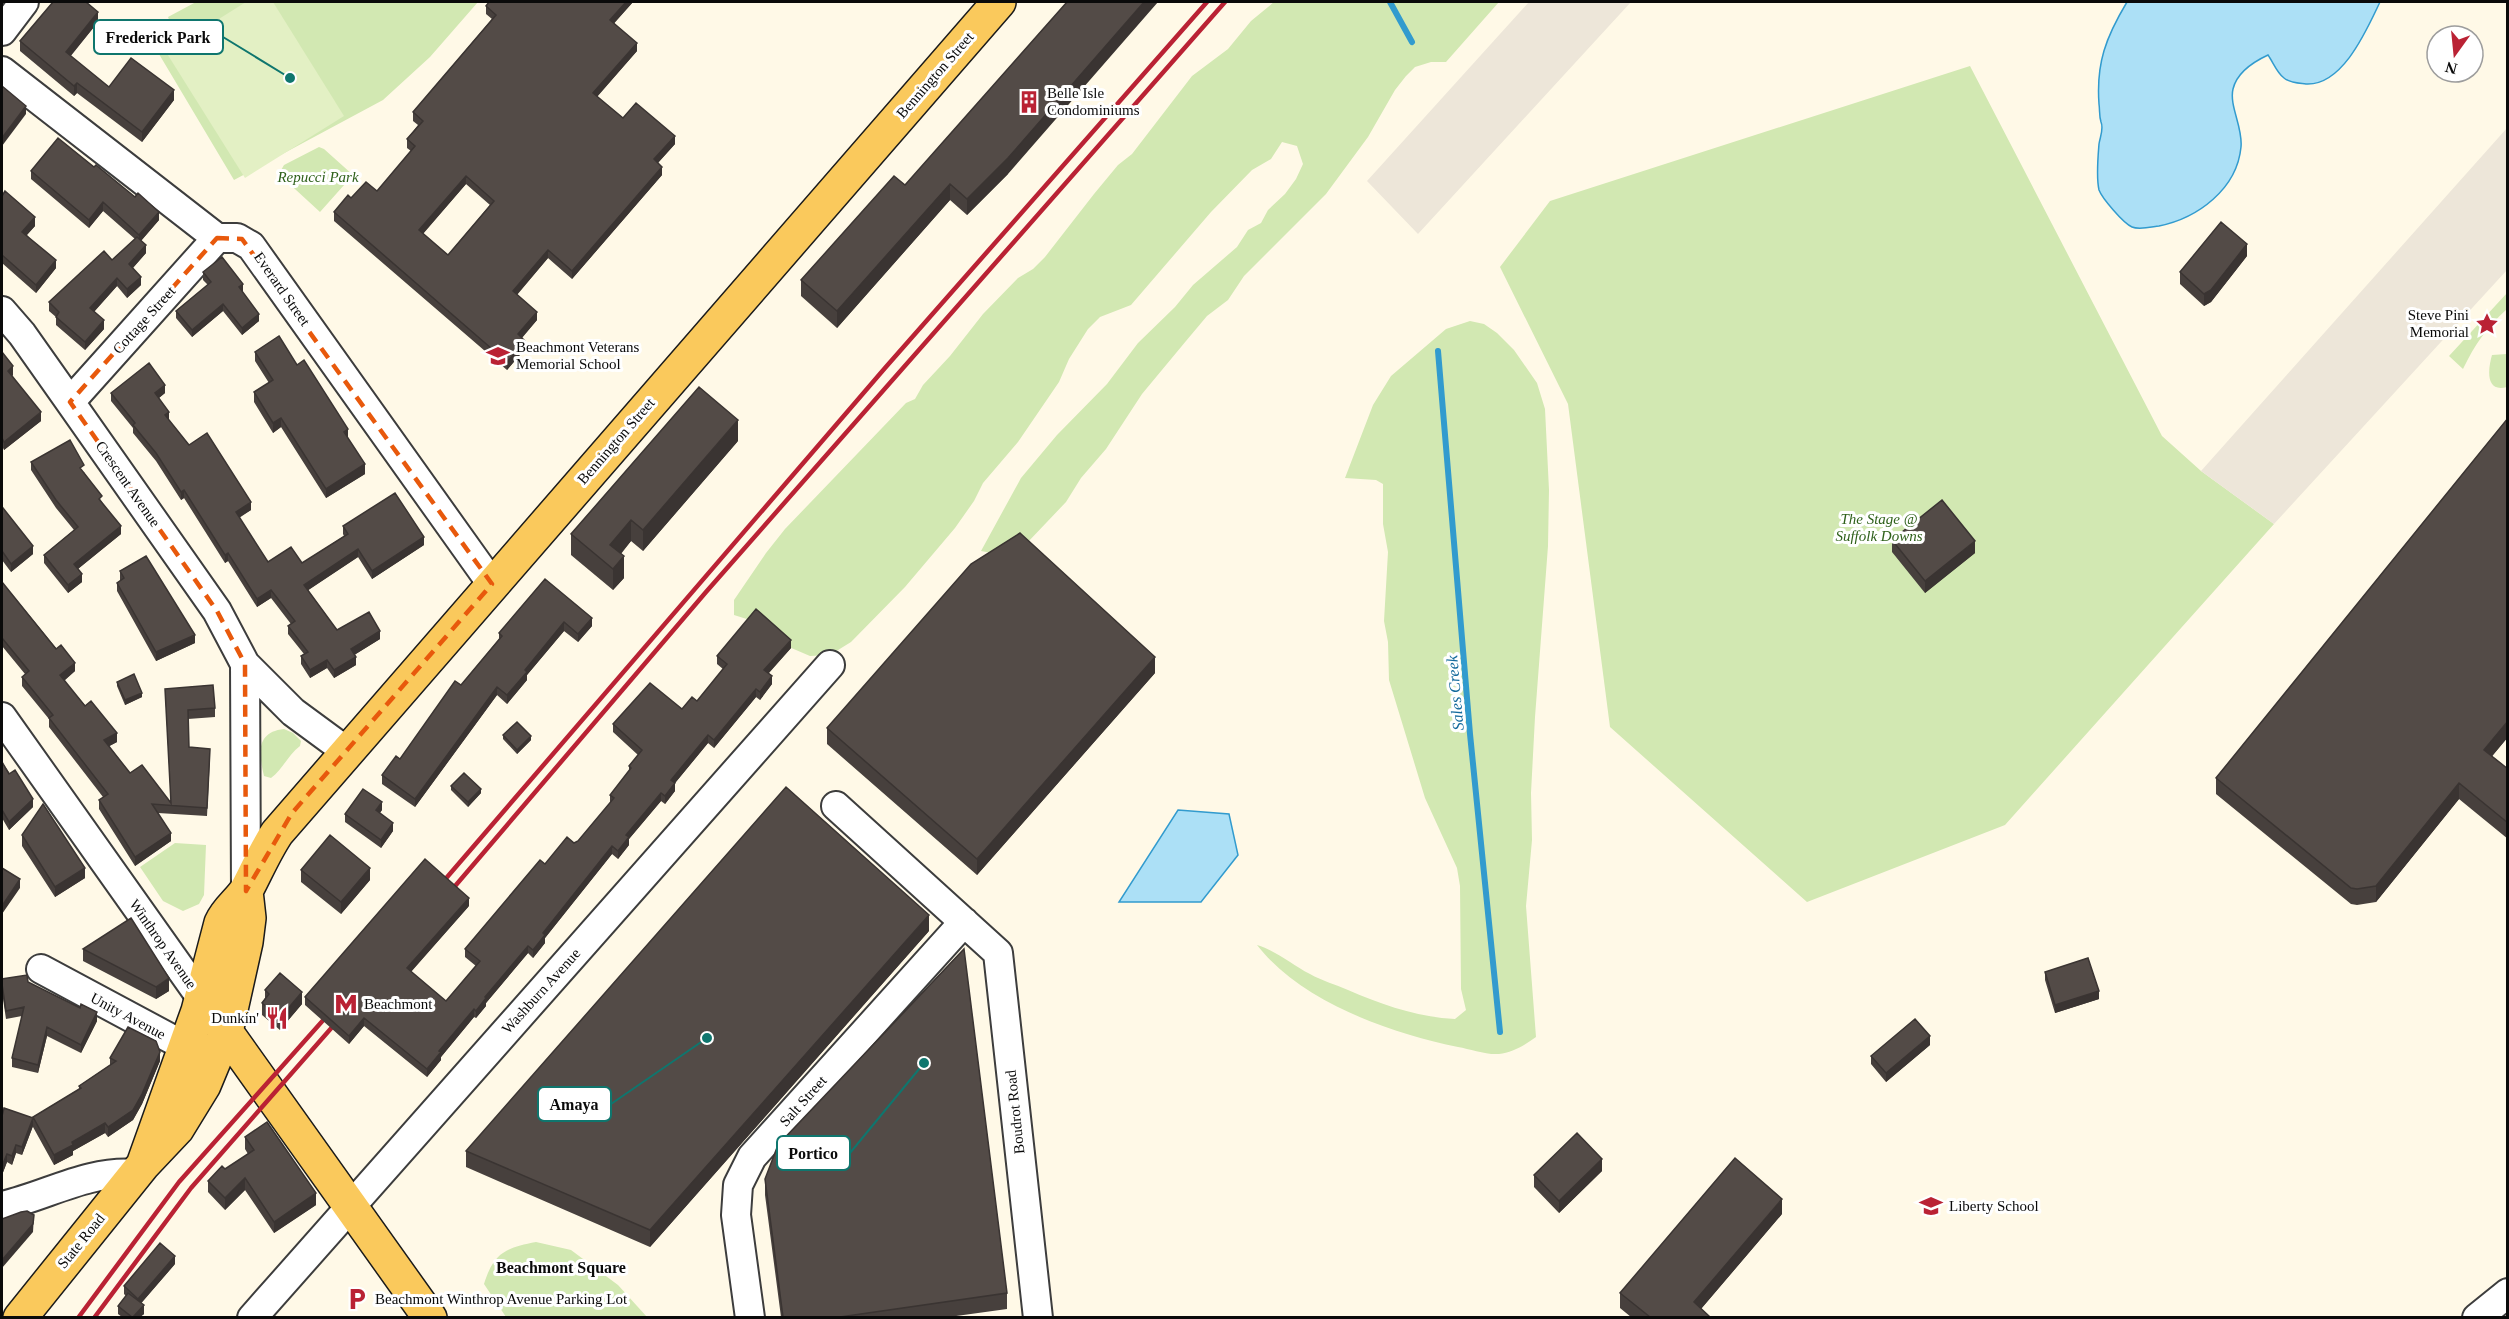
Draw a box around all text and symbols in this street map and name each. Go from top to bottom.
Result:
callout: Frederick Park [94,20,223,54]
north arrow [2425,24,2485,84]
street label: Bennington Street [893,28,977,121]
text: Frederick Park [105,29,211,46]
text: N [2443,58,2459,78]
place label: Belle Isle Condominiums [1047,85,1140,118]
building icon: Belle Isle Condominiums [1016,89,1042,115]
park label: Repucci Park [276,169,359,185]
street label: Everard Street [251,249,314,330]
street label: Cottage Street [109,282,179,357]
place label: Steve Pini Memorial [2408,307,2469,340]
place icon: Steve Pini Memorial [2474,311,2500,337]
place label: Beachmont Veterans Memorial School [516,339,640,372]
school or university icon: Beachmont Veterans Memorial School [485,343,511,369]
street label: Bennington Street [574,394,658,487]
street label: Crescent Avenue [92,438,164,530]
park label: The Stage @ Suffolk Downs [1835,511,1923,544]
water label: Sales Creek [1443,654,1467,731]
street label: Winthrop Avenue [126,896,200,992]
street label: Washburn Avenue [499,945,584,1037]
street label: Unity Avenue [88,990,169,1043]
metro station icon: Beachmont [333,991,359,1017]
place label: Beachmont [364,996,433,1012]
restaurant icon: Dunkin' [264,1005,290,1031]
place label: Dunkin' [211,1010,259,1026]
street label: Boudrot Road [1003,1069,1027,1155]
street label: Salt Street [776,1072,830,1129]
callout: Amaya [538,1087,611,1121]
text: Amaya [550,1096,598,1114]
callout: Portico [777,1136,850,1170]
text: Portico [788,1145,838,1162]
school or university icon: Liberty School [1918,1193,1944,1219]
place label: Liberty School [1949,1198,2039,1214]
street label: State Road [54,1210,108,1271]
district label: Beachmont Square [496,1259,626,1277]
parking icon: Beachmont Winthrop Avenue Parking Lot [344,1286,370,1312]
place label: Beachmont Winthrop Avenue Parking Lot [375,1291,628,1307]

